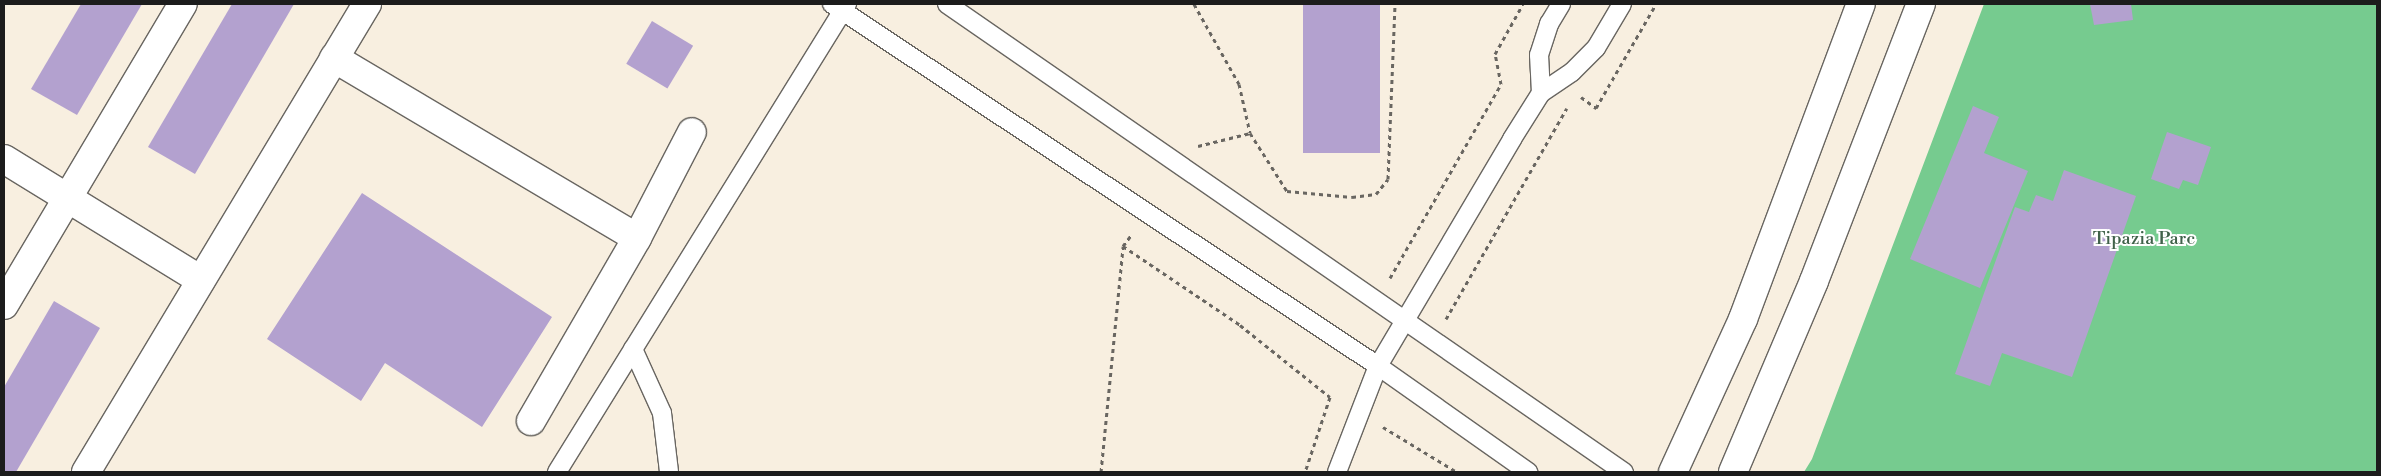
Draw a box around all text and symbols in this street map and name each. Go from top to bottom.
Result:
park label: Tipazia Parc [2093,228,2195,250]

